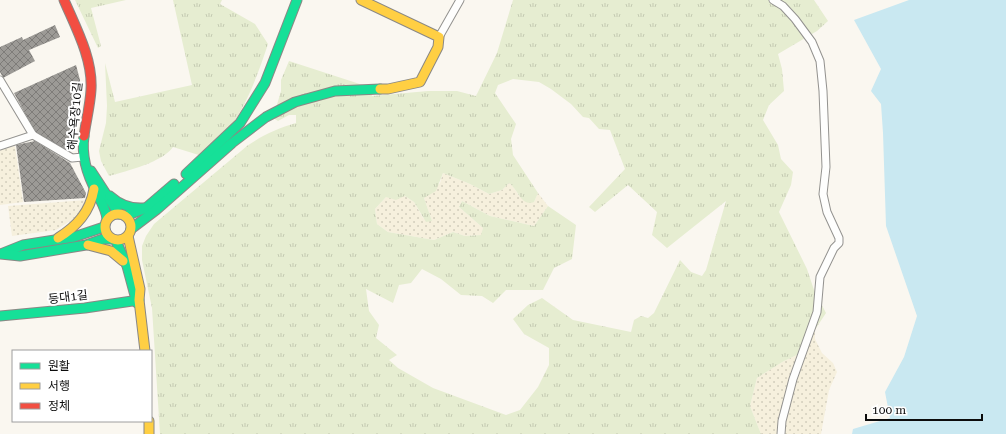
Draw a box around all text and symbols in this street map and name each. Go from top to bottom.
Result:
street label: 해수욕장10길 [65,81,85,151]
street label: 등대1길 [47,288,89,306]
legend [12,350,152,422]
text: 원활 [48,359,70,373]
text: 서행 [48,379,70,393]
scale bar [866,396,982,422]
text: 정체 [48,399,70,413]
text: 100 m [872,403,906,417]

